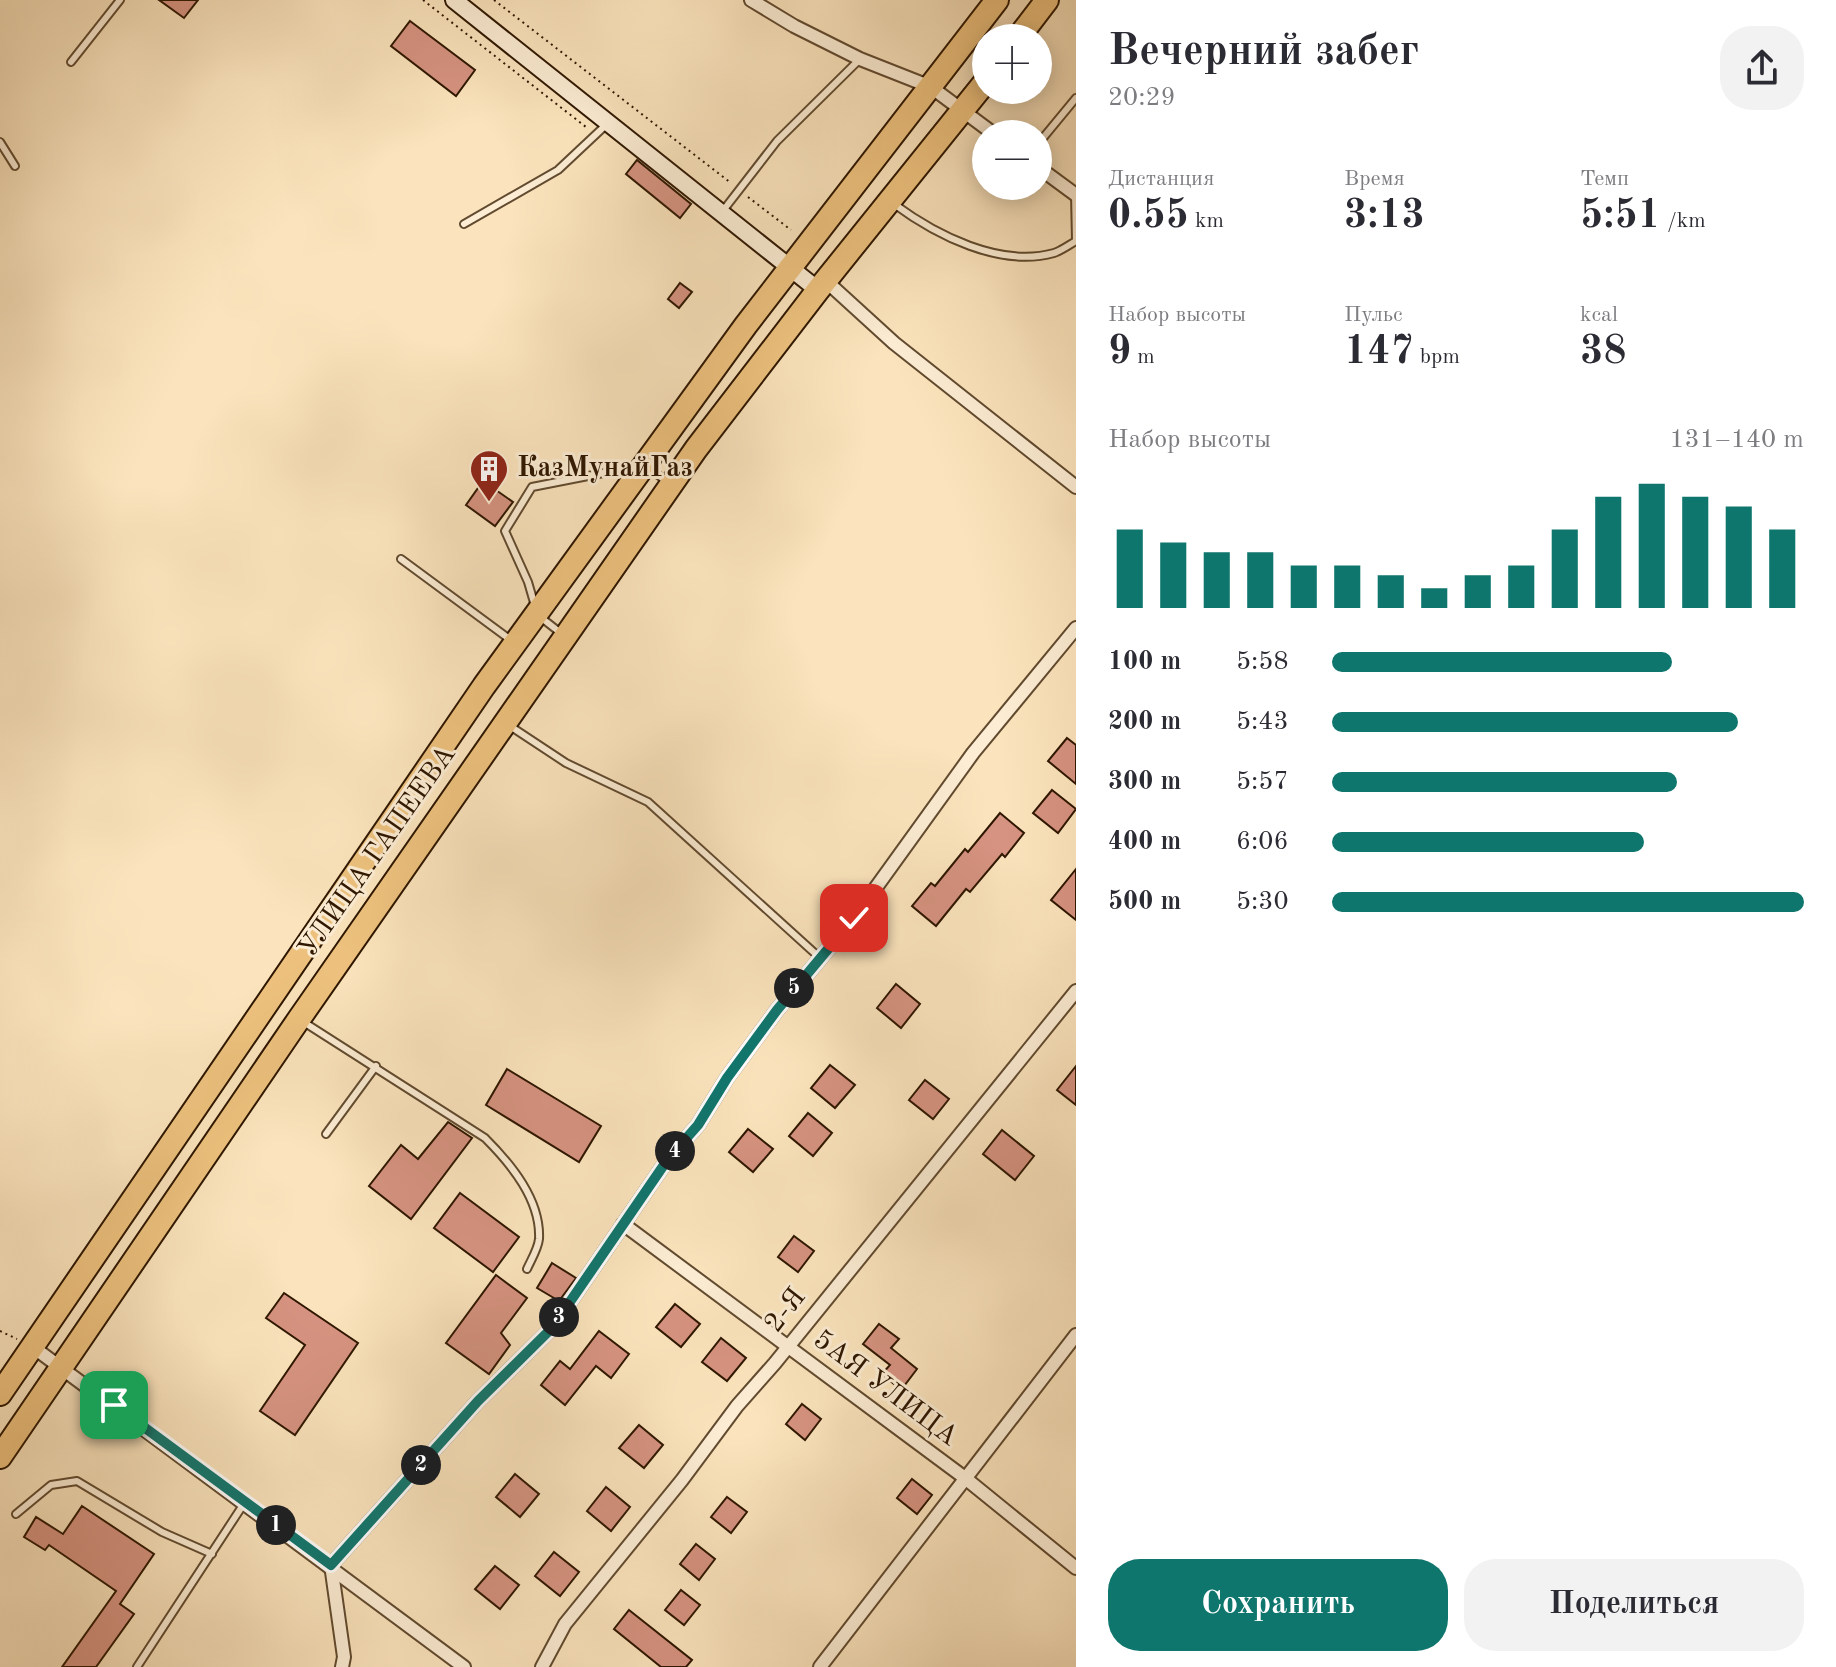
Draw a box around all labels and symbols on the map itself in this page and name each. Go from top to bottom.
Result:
building icon: КазМунайГаз [468,448,510,503]
place label: КазМунайГаз [517,454,693,483]
street label: УЛИЦА ГАПЕЕВА [294,741,462,963]
pin [820,884,888,952]
pin: 5 [774,968,814,1008]
pin: 4 [655,1131,695,1171]
street label: 2-Я [760,1284,812,1338]
pin: 3 [539,1297,579,1337]
street label: 5АЯ УЛИЦА [808,1326,962,1452]
pin [80,1371,148,1439]
pin: 2 [401,1445,441,1485]
pin: 1 [256,1505,296,1545]

